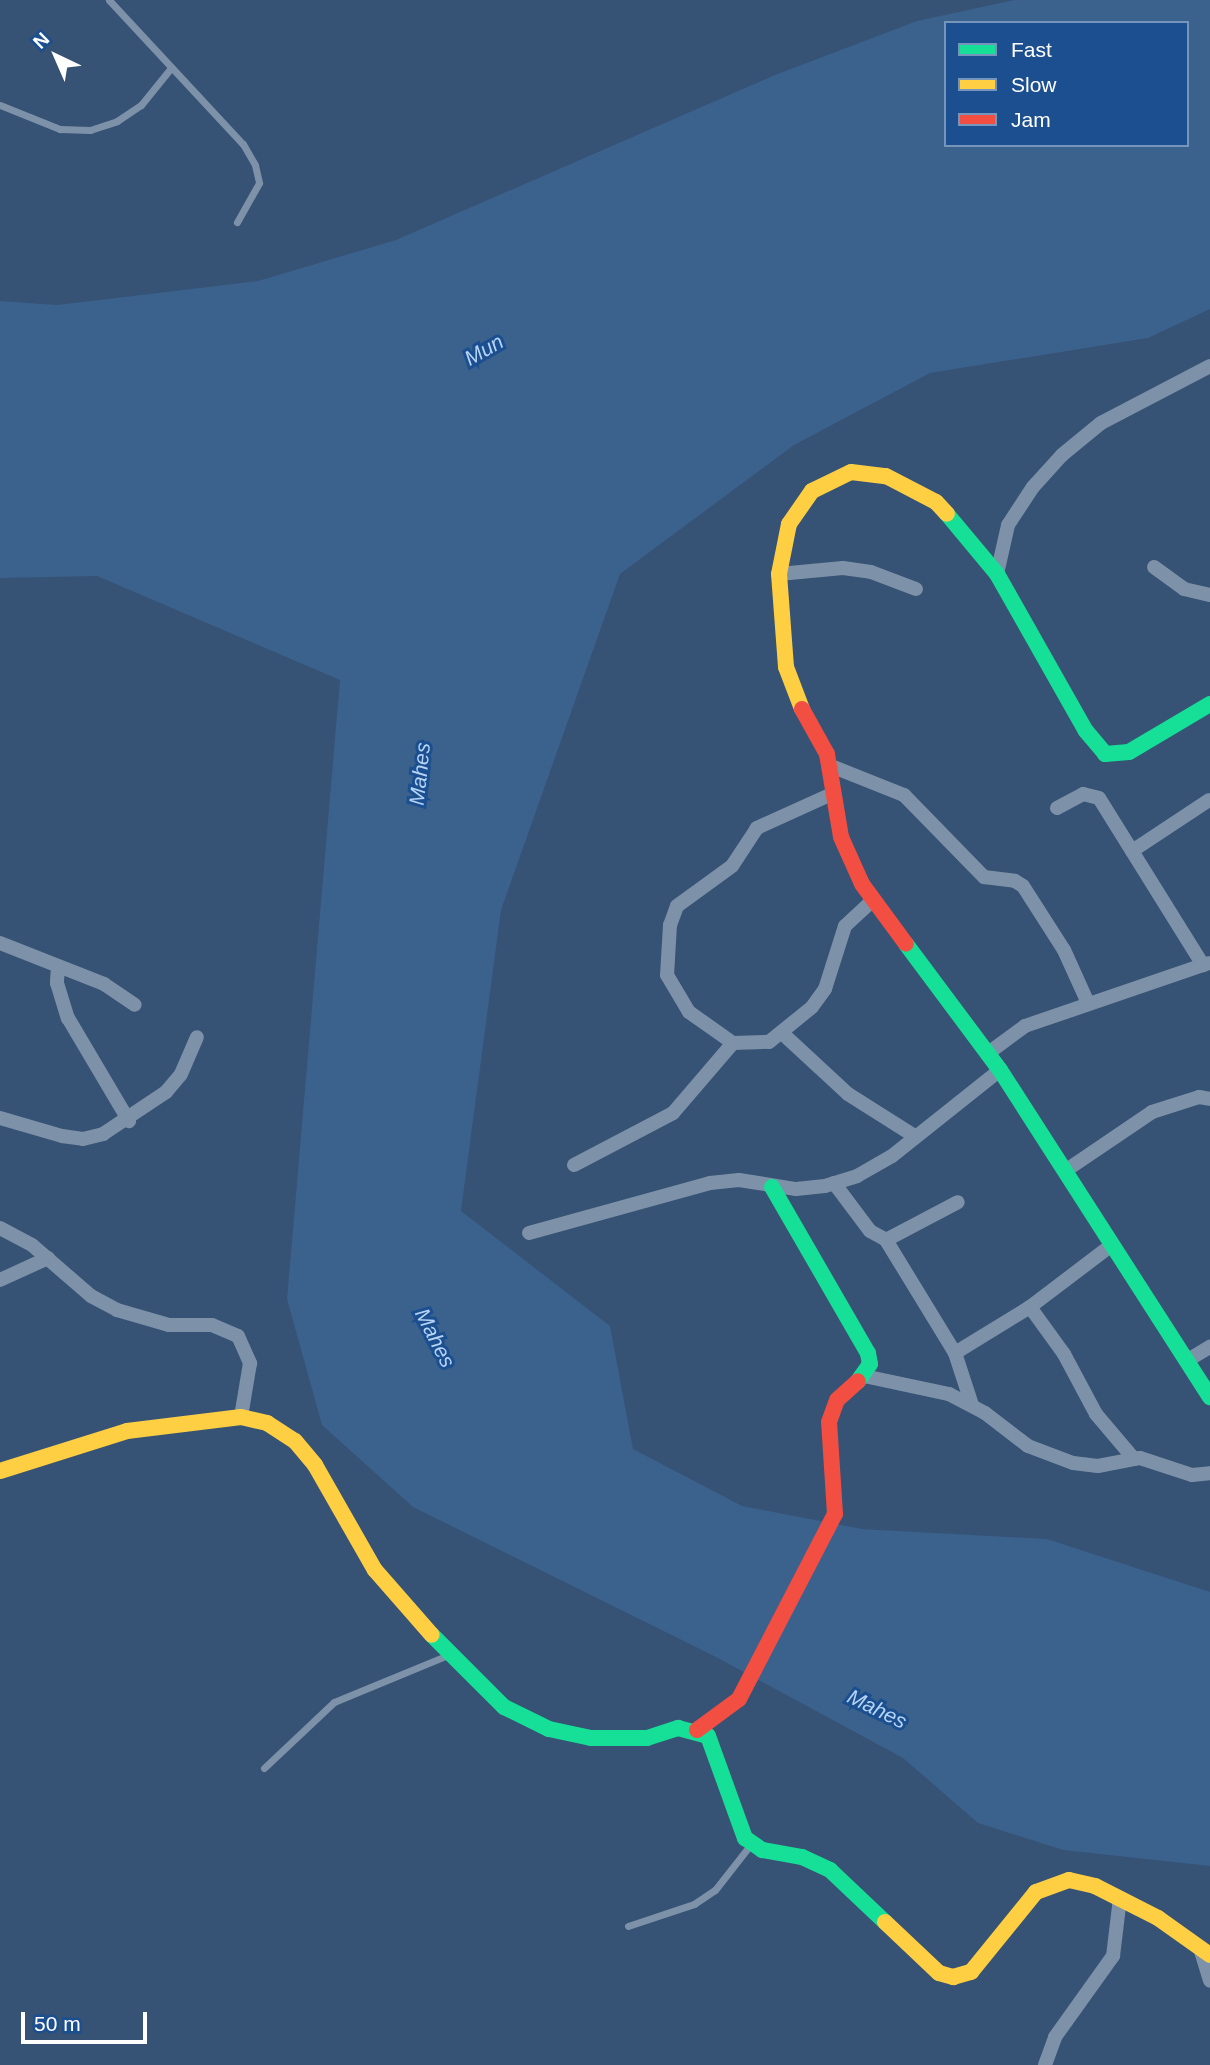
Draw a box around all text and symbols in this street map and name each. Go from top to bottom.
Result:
north arrow [21,21,91,91]
legend [944,21,1189,147]
text: N [29,28,53,53]
text: Fast [1011,38,1052,61]
text: Slow [1011,73,1057,96]
text: Jam [1011,108,1051,131]
water label: Mun [460,329,508,371]
water label: Mahes [404,741,436,807]
water label: Mahes [409,1304,461,1372]
water label: Mahes [843,1684,911,1734]
scale bar [24,1998,150,2042]
text: 50 m [34,2012,81,2035]

